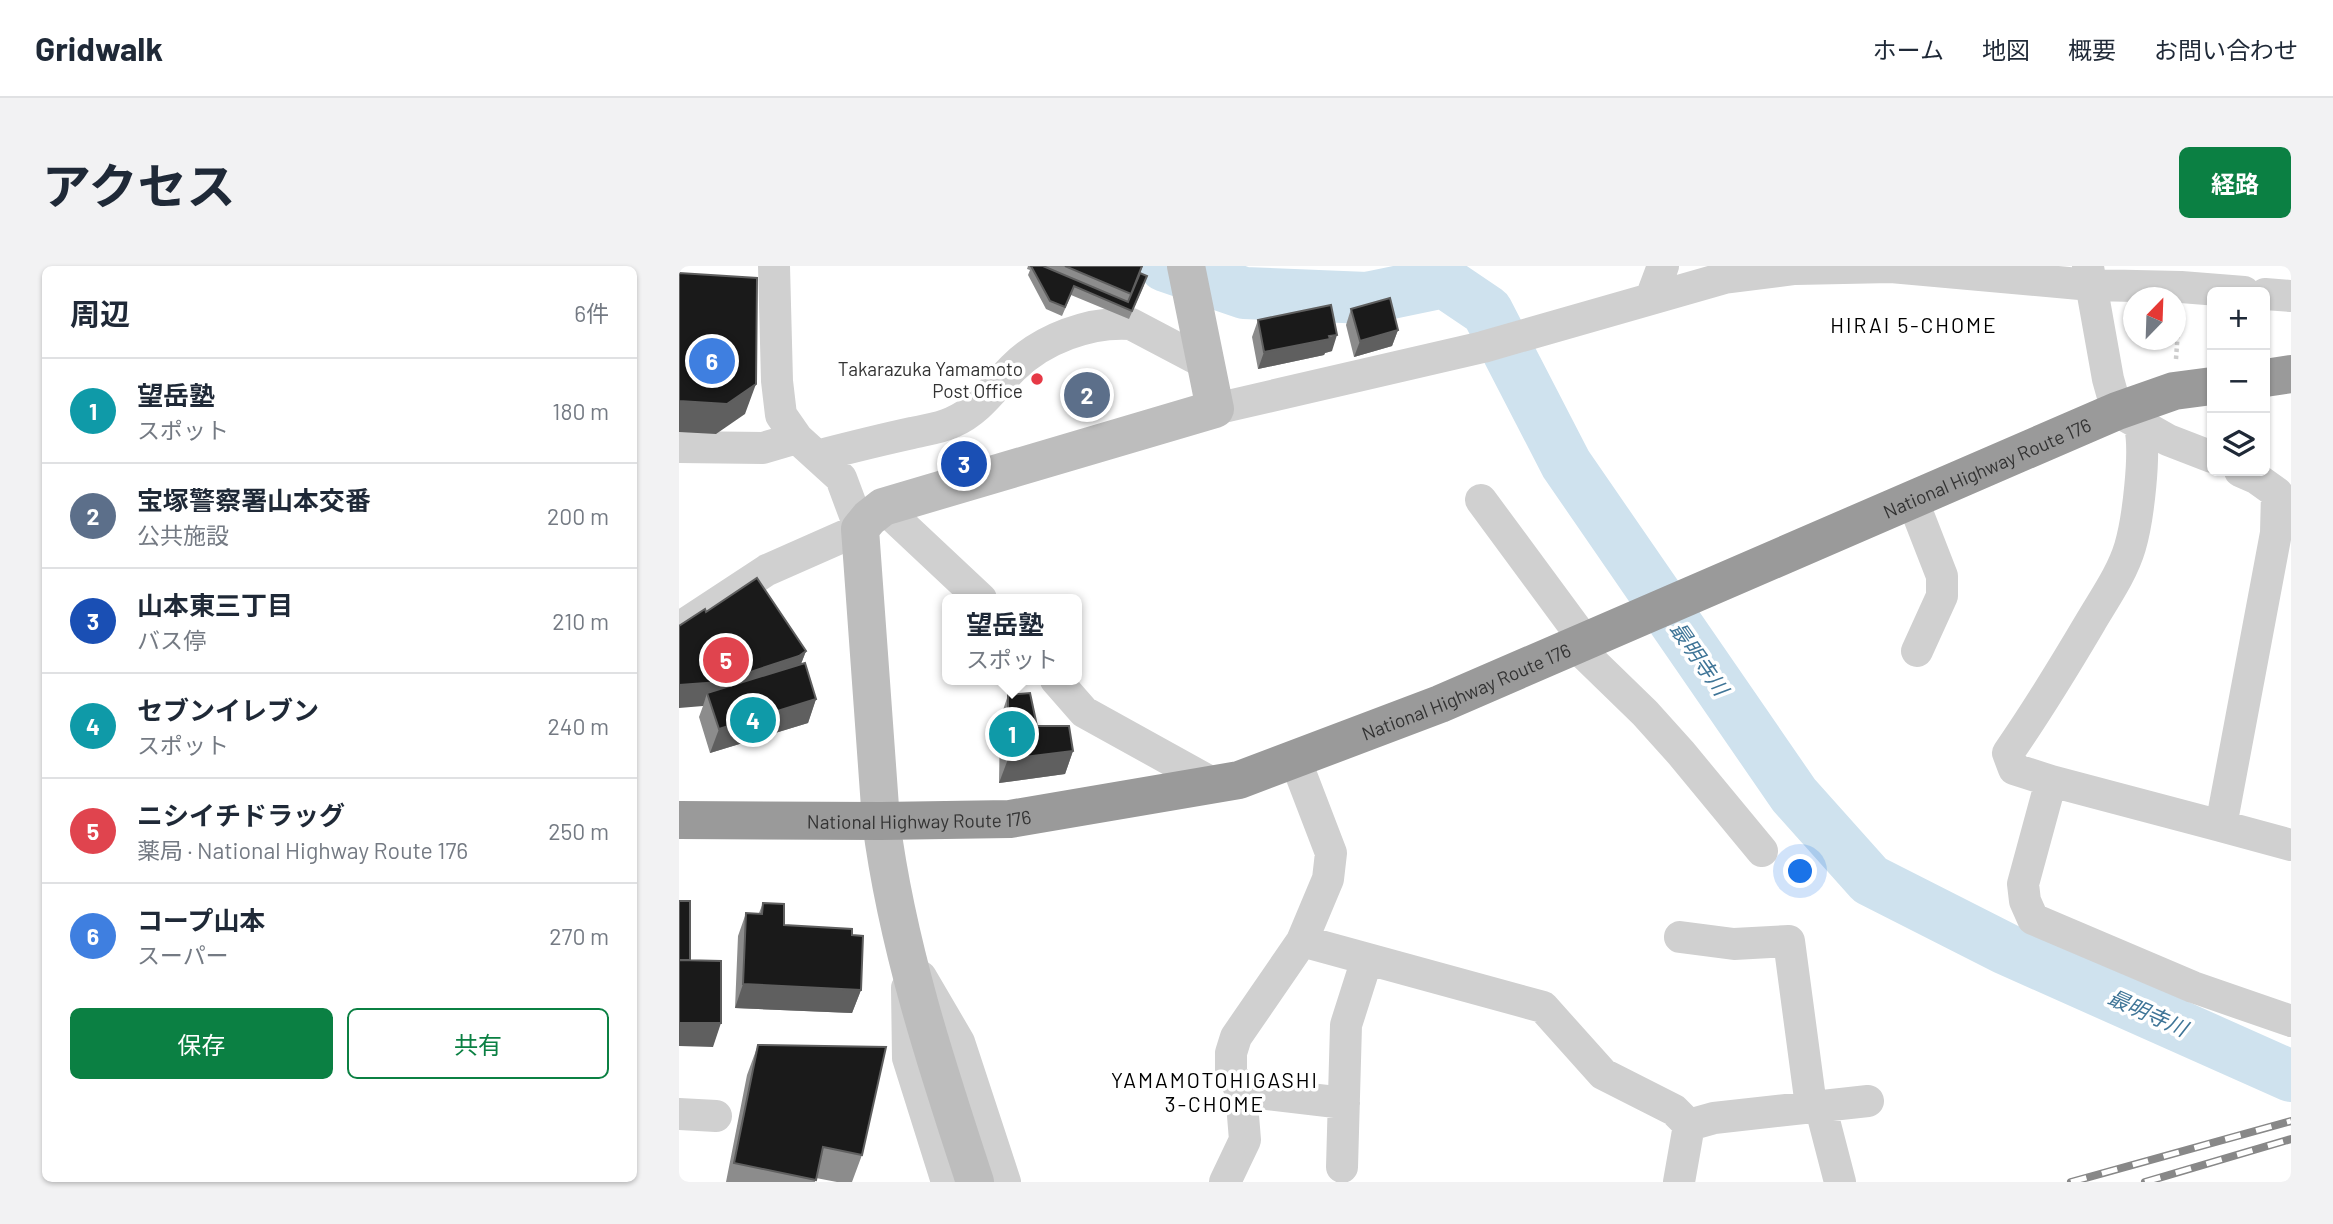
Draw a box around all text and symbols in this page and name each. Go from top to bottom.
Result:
text: Gridwalk [35,28,163,68]
text: ホーム [1873,35,1944,64]
text: 地図 [1982,35,2030,64]
text: 概要 [2068,35,2116,64]
text: お問い合わせ [2154,35,2298,64]
button: 経路 [2179,147,2291,218]
text: アクセス [42,155,236,214]
north arrow [2123,287,2186,350]
map controls [2207,287,2270,476]
button: + [2207,287,2270,350]
text: 周辺 [70,295,130,331]
text: 6件 [574,299,609,327]
district label: HIRAI 5-CHOME [1830,312,1998,337]
pin: 6 [689,335,735,387]
button: − [2207,350,2270,413]
place label: Takarazuka Yamamoto Post Office [838,357,1023,402]
pin: 2 [1064,369,1110,421]
marker: Takarazuka Yamamoto Post Office [1029,371,1045,387]
text: 望岳塾 [137,379,215,410]
text: 1 [89,397,97,425]
text: 180 m [552,397,609,425]
street label: National Highway Route 176 [1879,412,2094,522]
button: layers [2207,413,2270,476]
text: スポット [137,416,229,444]
pin: 3 [941,438,987,490]
text: 宝塚警察署山本交番 [137,484,371,515]
text: 2 [87,502,99,530]
text: 200 m [547,502,609,530]
text: 公共施設 [137,521,229,549]
text: 山本東三丁目 [137,589,293,620]
popup [942,594,1082,685]
text: 3 [87,607,99,635]
text: 210 m [552,607,609,635]
text: 望岳塾 [966,608,1044,639]
water label: 最明寺川 [1666,616,1735,701]
text: バス停 [137,626,206,654]
pin: 5 [703,634,749,686]
street label: National Highway Route 176 [1358,637,1574,744]
text: スポット [966,645,1058,673]
text: セブンイレブン [137,694,319,725]
pin: 4 [730,694,776,746]
pin: 1 [989,708,1035,760]
text: 4 [86,712,100,740]
text: 240 m [547,712,609,740]
text: スポット [137,731,229,759]
text: ニシイチドラッグ [137,799,345,830]
street label: National Highway Route 176 [807,804,1033,833]
text: 5 [87,817,99,845]
text: 250 m [548,817,609,845]
text: 薬局 · National Highway Route 176 [137,836,468,864]
your location [1783,854,1817,888]
text: コープ山本 [137,904,265,935]
text: 6 [87,922,99,950]
text: 270 m [549,922,609,950]
text: スーパー [137,941,229,969]
water label: 最明寺川 [2105,983,2193,1041]
button: 保存 [70,1008,333,1079]
button: 共有 [347,1008,609,1079]
district label: YAMAMOTOHIGASHI 3-CHOME [1111,1067,1319,1116]

